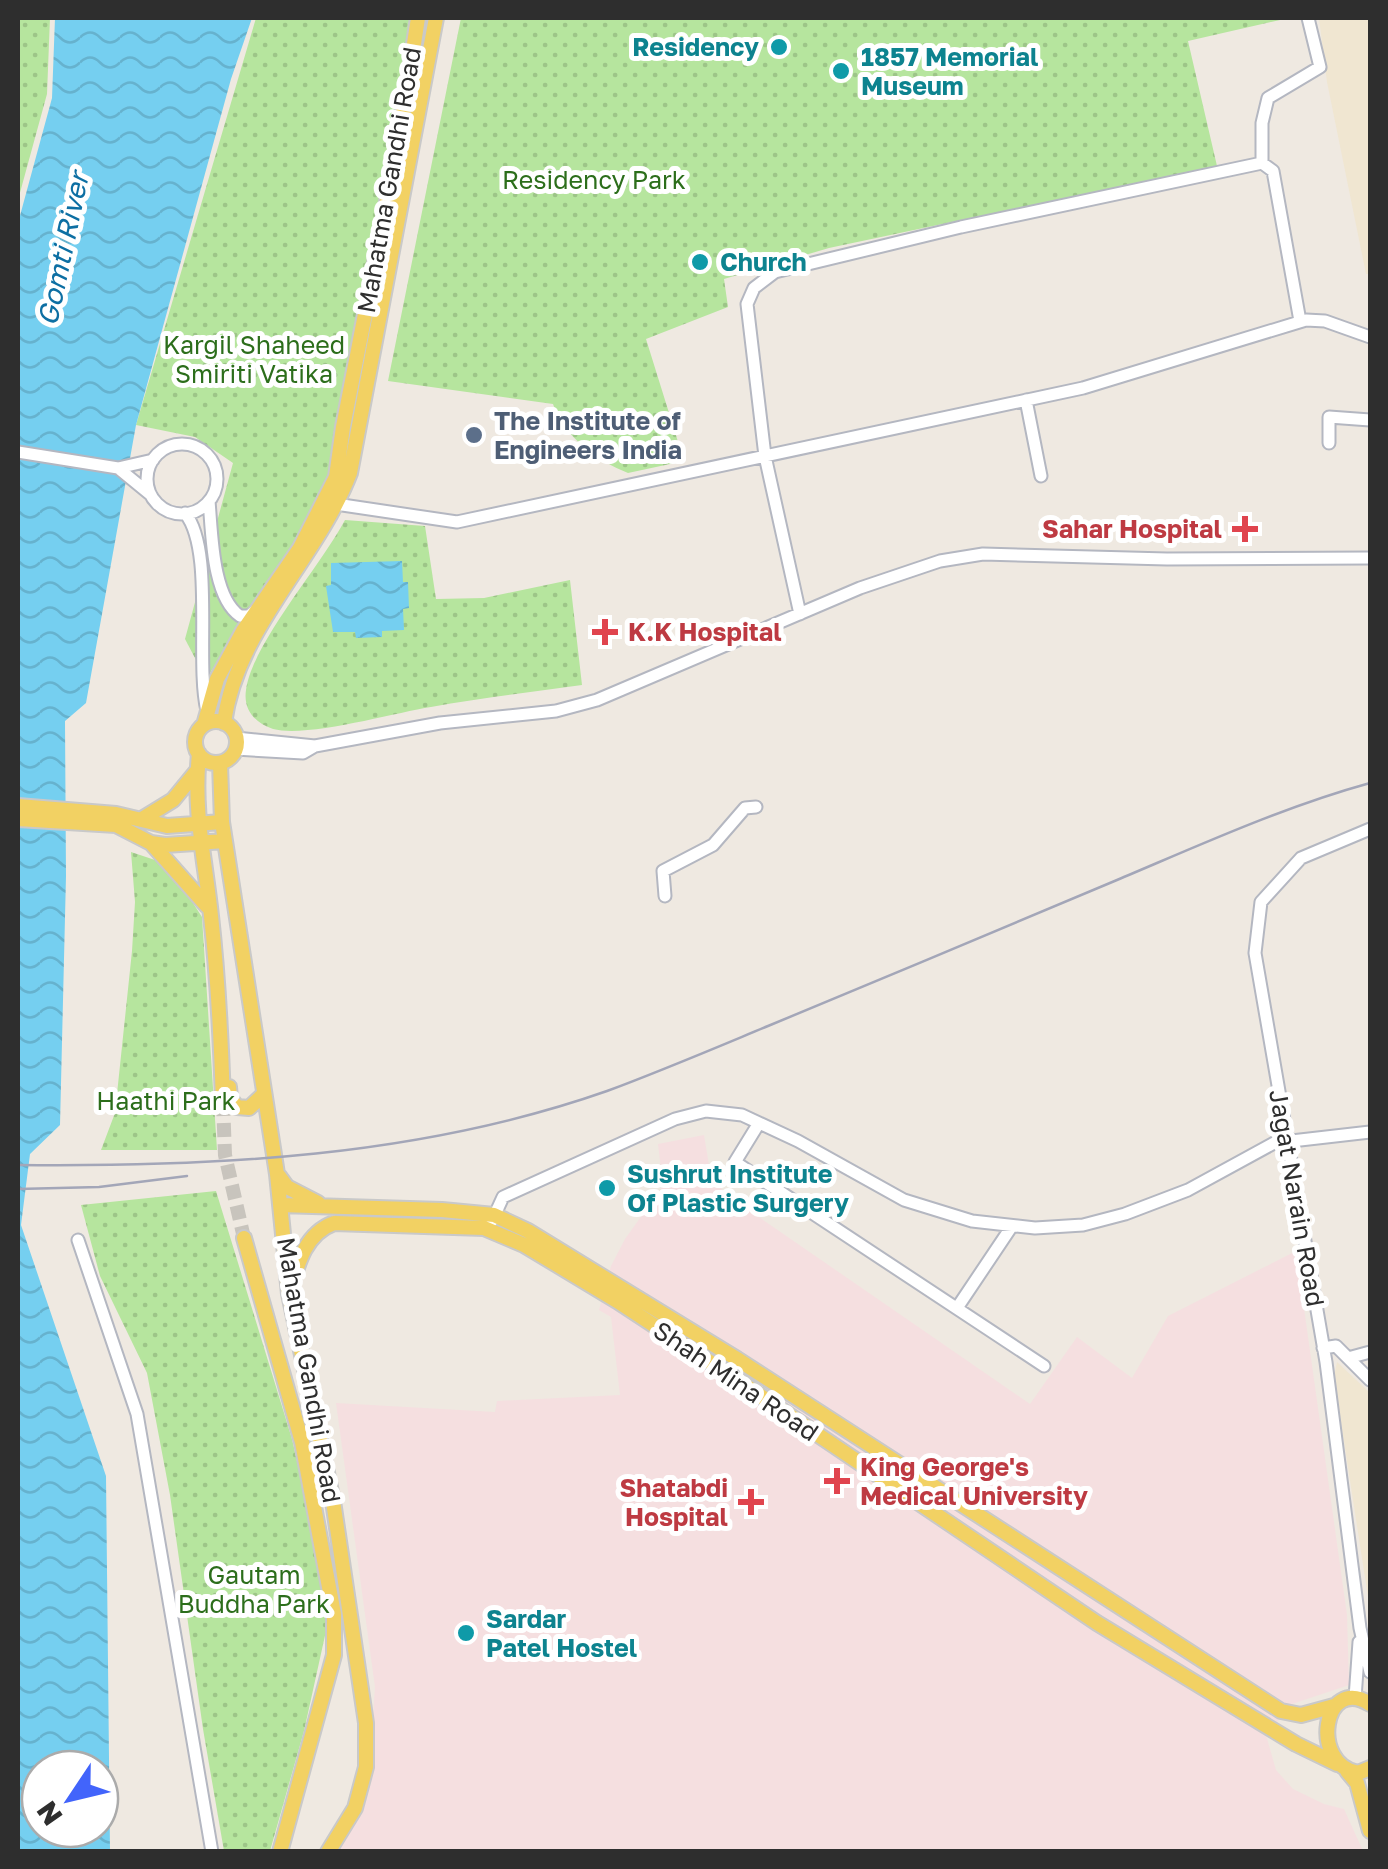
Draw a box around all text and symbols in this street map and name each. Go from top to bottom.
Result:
place label: Residency [632,31,759,62]
marker: Residency [768,36,790,58]
place label: 1857 Memorial Museum [861,41,1038,101]
street label: Mahatma Gandhi Road [350,45,427,315]
marker: 1857 Memorial Museum [830,60,852,82]
park label: Residency Park [502,164,686,195]
water label: Gomti River [30,165,96,328]
place label: Church [720,246,807,277]
marker: Church [689,251,711,273]
park label: Kargil Shaheed Smiriti Vatika [163,329,345,389]
place label: The Institute of Engineers India [494,405,682,465]
marker: The Institute of Engineers India [463,424,485,446]
place label: Sahar Hospital [1042,513,1222,544]
marker: Sahar Hospital [1232,516,1258,542]
place label: K.K Hospital [628,616,782,647]
marker: K.K Hospital [592,619,618,645]
park label: Haathi Park [96,1085,236,1116]
street label: Jagat Narain Road [1263,1087,1332,1309]
place label: Sushrut Institute Of Plastic Surgery [627,1158,849,1218]
marker: Sushrut Institute Of Plastic Surgery [596,1177,618,1199]
street label: Mahatma Gandhi Road [271,1235,348,1505]
street label: Shah Mina Road [648,1314,825,1447]
place label: King George's Medical University [860,1451,1088,1511]
marker: King George's Medical University [824,1468,850,1494]
place label: Shatabdi Hospital [620,1472,728,1532]
marker: Shatabdi Hospital [738,1489,764,1515]
park label: Gautam Buddha Park [178,1559,330,1619]
place label: Sardar Patel Hostel [486,1603,637,1663]
marker: Sardar Patel Hostel [455,1622,477,1644]
north arrow [20,1749,120,1849]
text: N [29,1795,69,1832]

